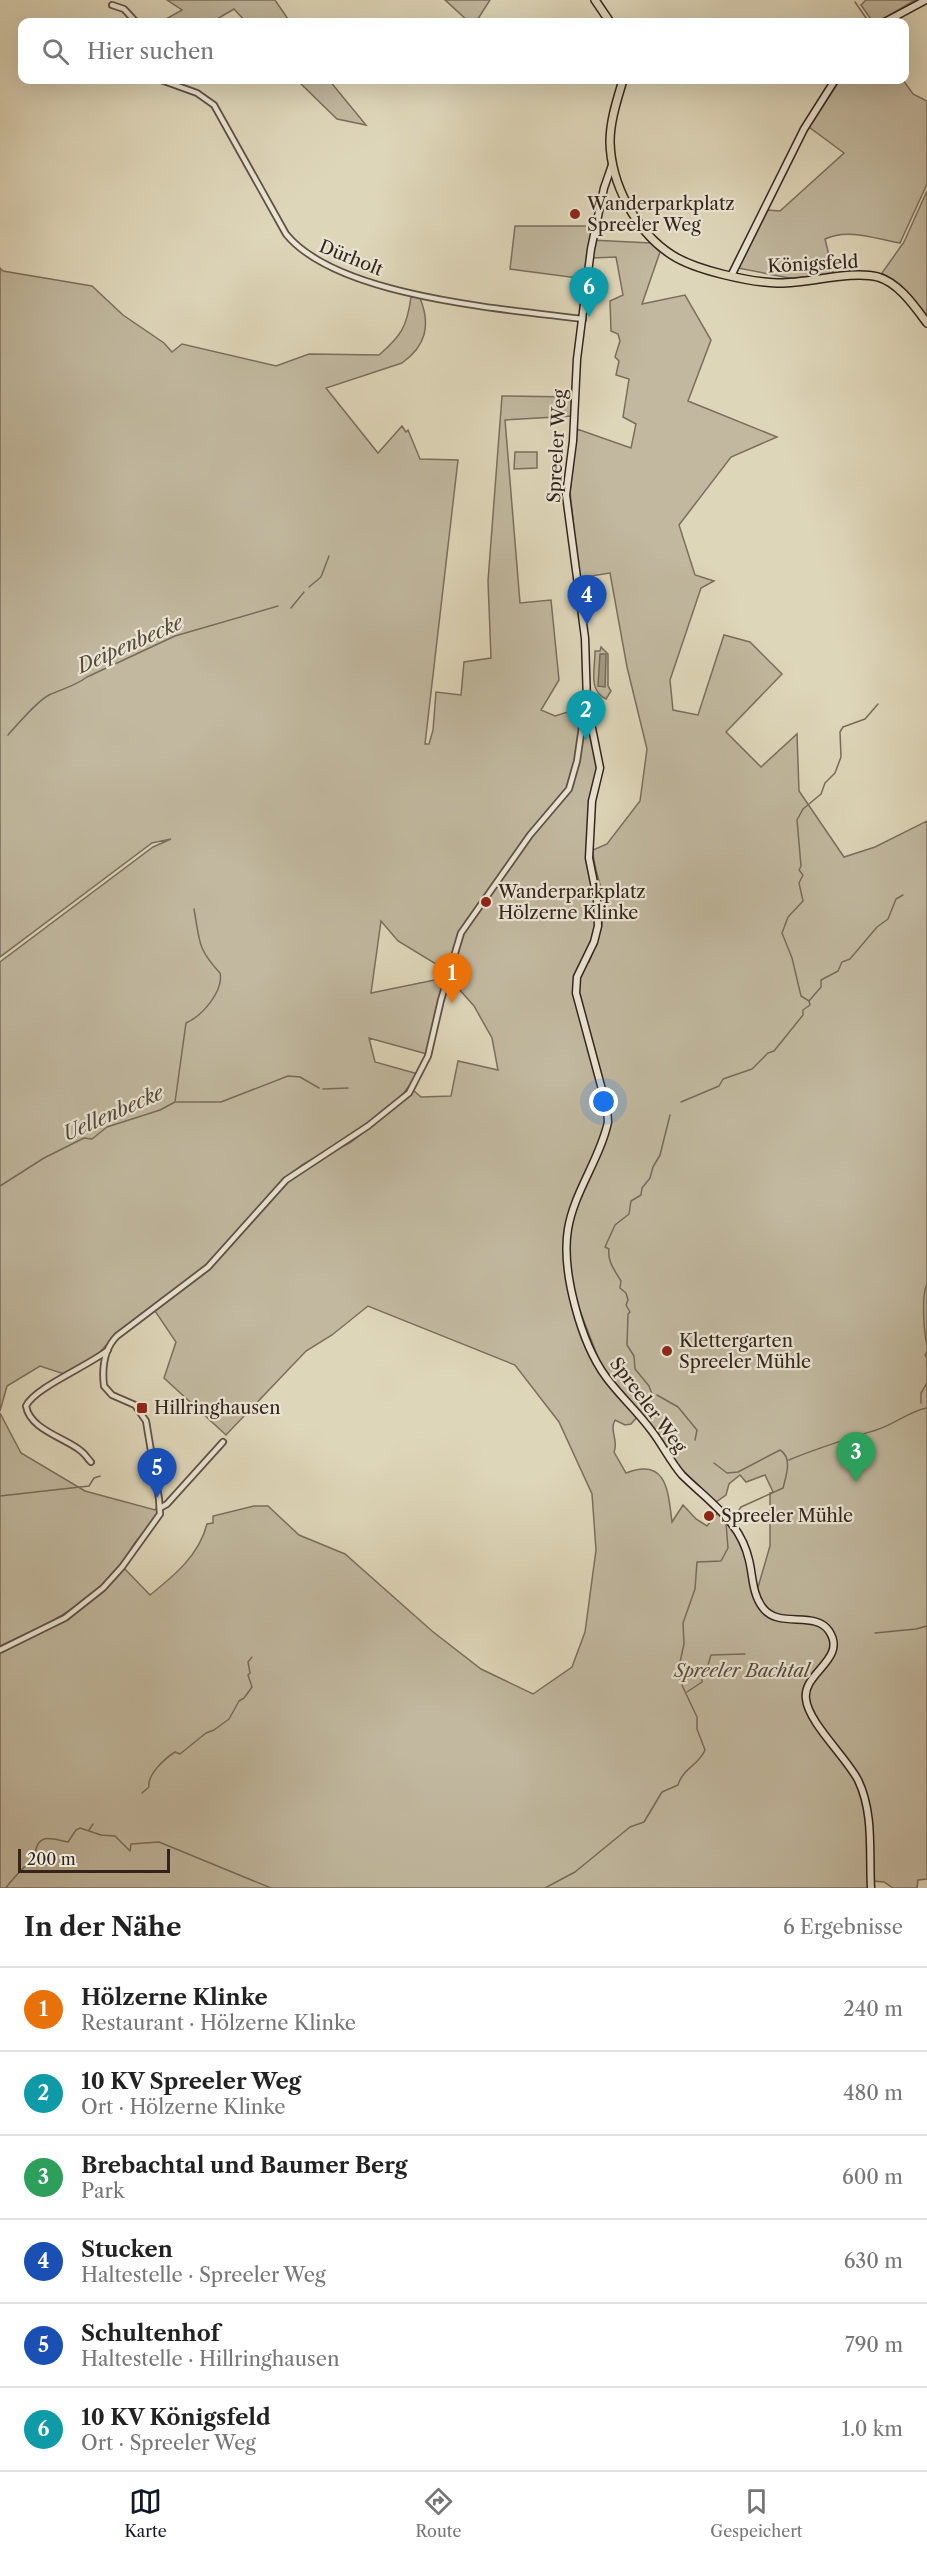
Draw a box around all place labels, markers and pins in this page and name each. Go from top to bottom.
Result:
place label: Wanderparkplatz Spreeler Weg [586,193,735,236]
marker: Wanderparkplatz Spreeler Weg [568,207,582,221]
pin: 6 [570,268,608,317]
pin: 4 [568,576,606,625]
pin: 2 [566,690,606,740]
place label: Wanderparkplatz Hölzerne Klinke [497,881,646,924]
marker: Wanderparkplatz Hölzerne Klinke [479,895,493,909]
pin: 1 [432,954,472,1003]
place label: Klettergarten Spreeler Mühle [679,1330,811,1373]
marker: Klettergarten Spreeler Mühle [660,1344,674,1358]
place label: Hillringhausen [154,1397,280,1419]
marker: Hillringhausen [135,1401,149,1415]
pin: 3 [836,1432,876,1482]
pin: 5 [138,1448,176,1498]
place label: Spreeler Mühle [721,1505,853,1527]
marker: Spreeler Mühle [702,1509,716,1523]

